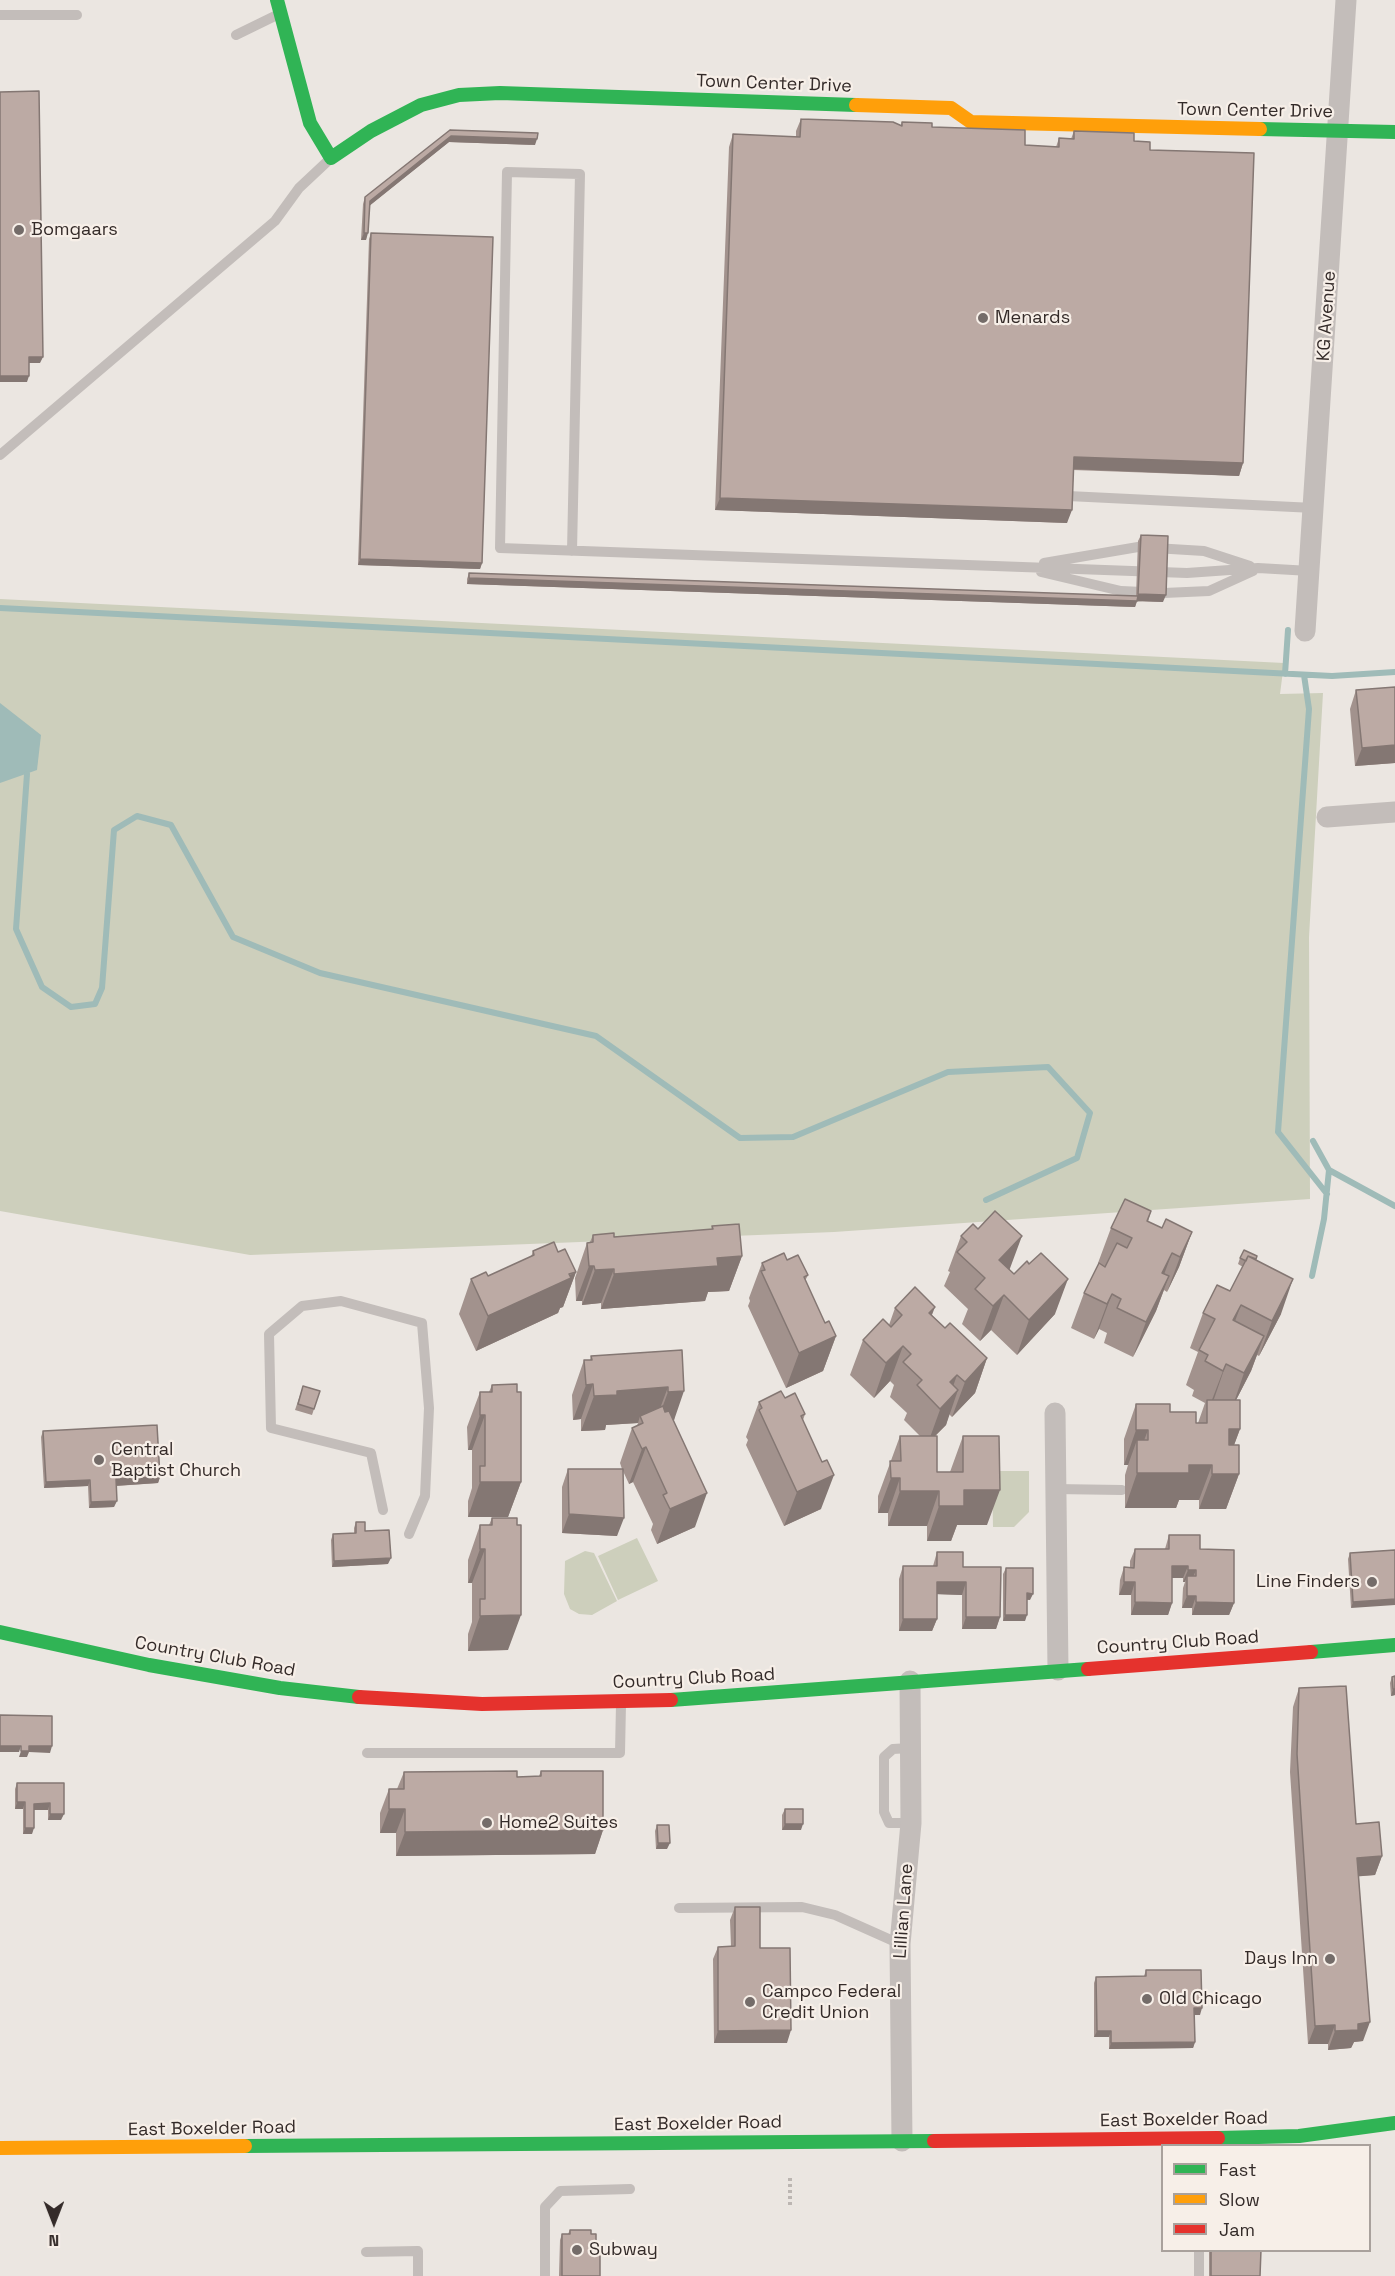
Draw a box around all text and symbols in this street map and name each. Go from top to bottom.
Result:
street label: Town Center Drive [696,70,852,98]
street label: Town Center Drive [1177,99,1333,123]
place label: Bomgaars [31,219,118,241]
marker: Bomgaars [12,223,26,237]
street label: KG Avenue [1313,270,1341,362]
place label: Menards [995,307,1070,329]
marker: Menards [976,311,990,325]
place label: Central Baptist Church [111,1439,241,1482]
marker: Central Baptist Church [92,1453,106,1467]
place label: Line Finders [1256,1571,1360,1593]
marker: Line Finders [1365,1575,1379,1589]
street label: Country Club Road [1096,1627,1260,1659]
street label: Country Club Road [133,1632,297,1682]
street label: Country Club Road [612,1664,776,1694]
place label: Home2 Suites [499,1812,618,1834]
marker: Home2 Suites [480,1816,494,1830]
street label: Lillian Lane [890,1863,918,1959]
place label: Days Inn [1244,1948,1318,1970]
marker: Days Inn [1323,1952,1337,1966]
place label: Campco Federal Credit Union [762,1981,901,2024]
place label: Old Chicago [1159,1988,1262,2010]
marker: Old Chicago [1140,1992,1154,2006]
marker: Campco Federal Credit Union [743,1995,757,2009]
street label: East Boxelder Road [1100,2108,1268,2132]
street label: East Boxelder Road [614,2112,782,2136]
street label: East Boxelder Road [128,2117,296,2141]
legend [1161,2144,1371,2252]
text: Fast [1219,2158,1256,2181]
text: Slow [1219,2188,1260,2211]
north arrow [24,2192,84,2252]
text: Jam [1219,2218,1255,2241]
text: N [49,2230,59,2251]
place label: Subway [589,2239,658,2261]
marker: Subway [570,2243,584,2257]

